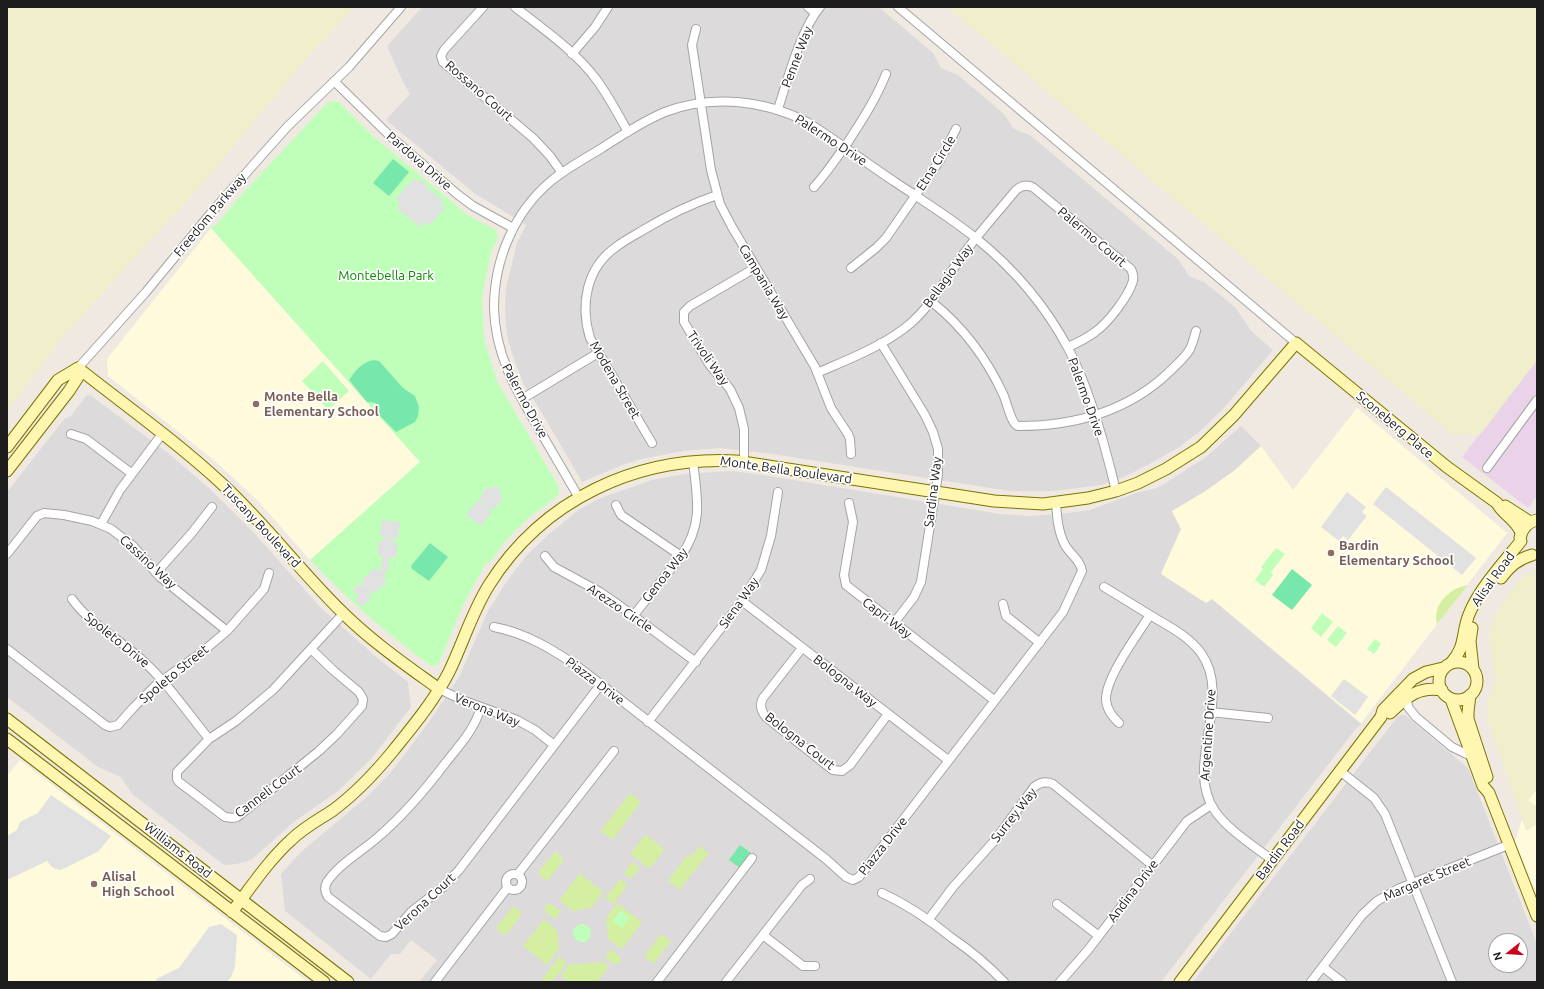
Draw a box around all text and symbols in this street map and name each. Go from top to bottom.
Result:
street label: Penne Way [778,24,816,90]
street label: Rossano Court [442,57,516,125]
street label: Palermo Drive [792,111,870,169]
street label: Pardova Drive [383,128,455,194]
street label: Etna Circle [913,133,959,193]
street label: Freedom Parkway [171,170,249,260]
street label: Palermo Court [1055,204,1129,270]
street label: Bellagio Way [920,241,976,311]
street label: Campania Way [735,242,793,322]
park label: Montebella Park [338,268,434,284]
street label: Trivoli Way [684,328,732,388]
street label: Modena Street [586,338,644,422]
street label: Palermo Drive [1065,356,1107,438]
street label: Palermo Drive [499,361,551,441]
street label: Sconeberg Place [1353,388,1437,462]
place label: Monte Bella Elementary School [264,389,379,420]
marker: Monte Bella Elementary School [251,399,261,409]
street label: Monte Bella Boulevard [719,453,853,487]
street label: Sardina Way [921,456,945,528]
street label: Tuscany Boulevard [218,481,304,571]
street label: Cassino Way [116,532,180,592]
place label: Bardin Elementary School [1339,538,1454,569]
street label: Genoa Way [639,545,691,605]
marker: Bardin Elementary School [1326,548,1336,558]
street label: Alisal Road [1468,549,1518,609]
street label: Siena Way [716,574,762,632]
street label: Arezzo Circle [584,580,656,636]
street label: Capri Way [859,594,915,642]
street label: Spoleto Drive [81,609,153,671]
street label: Spoleto Street [136,641,212,707]
street label: Bologna Way [810,651,880,711]
street label: Piazza Drive [562,654,628,708]
street label: Argentine Drive [1197,689,1219,781]
street label: Verona Way [452,690,522,730]
street label: Bologna Court [762,709,838,773]
street label: Canneli Court [232,761,304,821]
street label: Surrey Way [988,785,1040,845]
street label: Piazza Drive [855,814,911,878]
street label: Bardin Road [1252,817,1308,883]
street label: Williams Road [141,819,215,881]
street label: Margaret Street [1381,854,1473,904]
street label: Andina Drive [1104,857,1162,925]
place label: Alisal High School [102,869,174,900]
street label: Verona Court [391,870,459,934]
marker: Alisal High School [89,879,99,889]
north arrow [1488,933,1528,973]
text: N [1491,951,1504,962]

